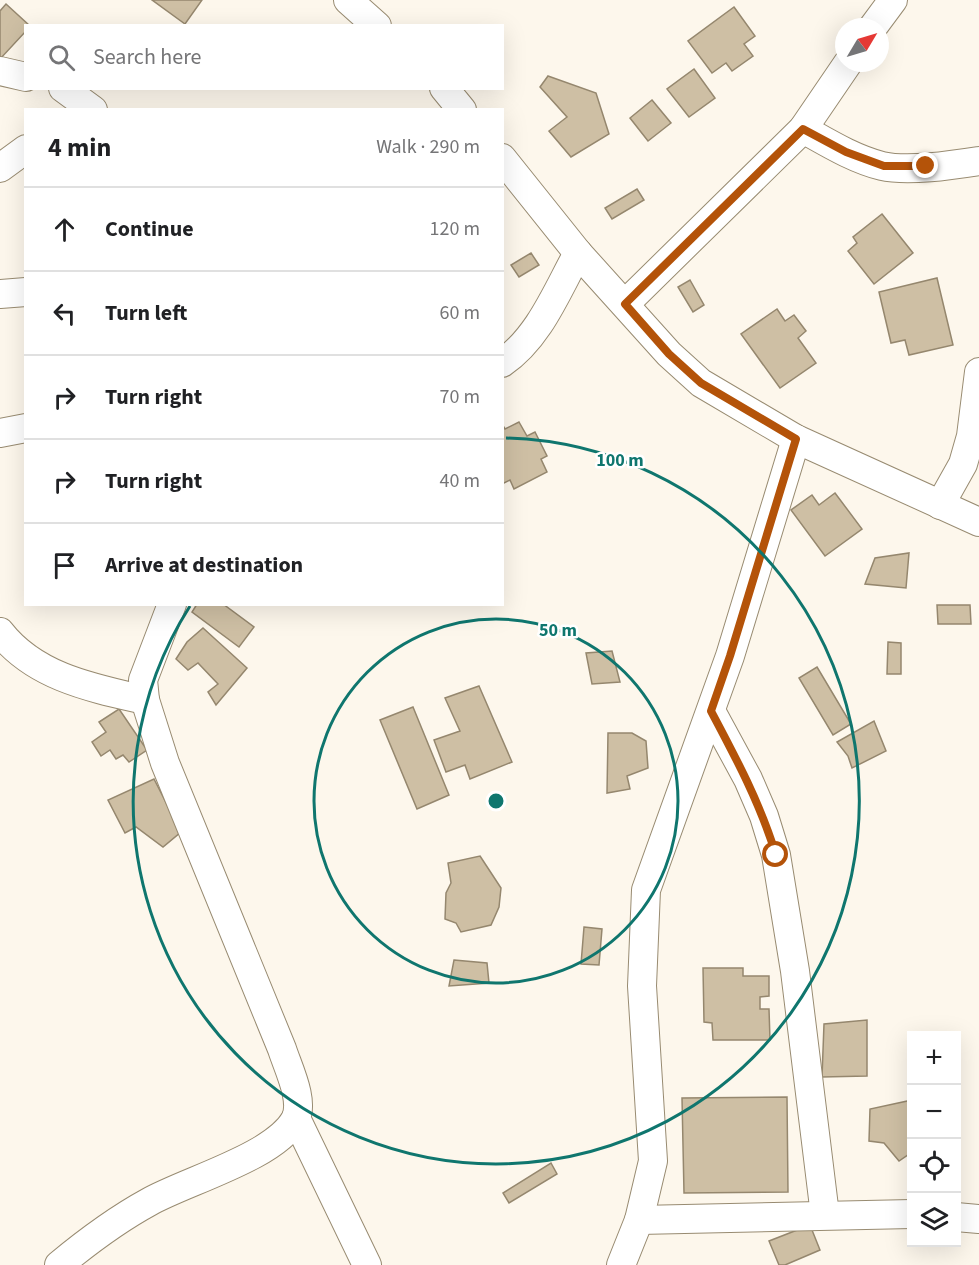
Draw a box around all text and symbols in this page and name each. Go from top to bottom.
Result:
north arrow [835,18,889,72]
search box [24,24,504,90]
icon: search [45,41,78,74]
text: Search here [93,41,201,73]
text: 4 min [48,129,111,166]
text: Walk · 290 m [376,133,480,161]
route end [912,152,938,178]
icon: ahead [48,213,81,246]
text: Continue [105,213,194,245]
text: 120 m [430,215,480,243]
icon: left [48,297,81,330]
text: Turn left [105,297,187,329]
text: 60 m [440,299,480,327]
icon: right [48,381,81,414]
text: Turn right [105,381,202,413]
text: 70 m [440,383,480,411]
text: 100 m [596,448,644,473]
icon: right [48,465,81,498]
text: Turn right [105,465,202,497]
text: 40 m [440,467,480,495]
icon: arrive [48,549,81,582]
text: Arrive at destination [105,549,303,581]
text: 50 m [539,618,577,643]
centre of rings [486,791,506,811]
route start [762,841,788,867]
map controls [907,1031,961,1247]
button: + [907,1031,961,1085]
button: − [907,1085,961,1139]
button: locate [907,1139,961,1193]
button: layers [907,1193,961,1247]

